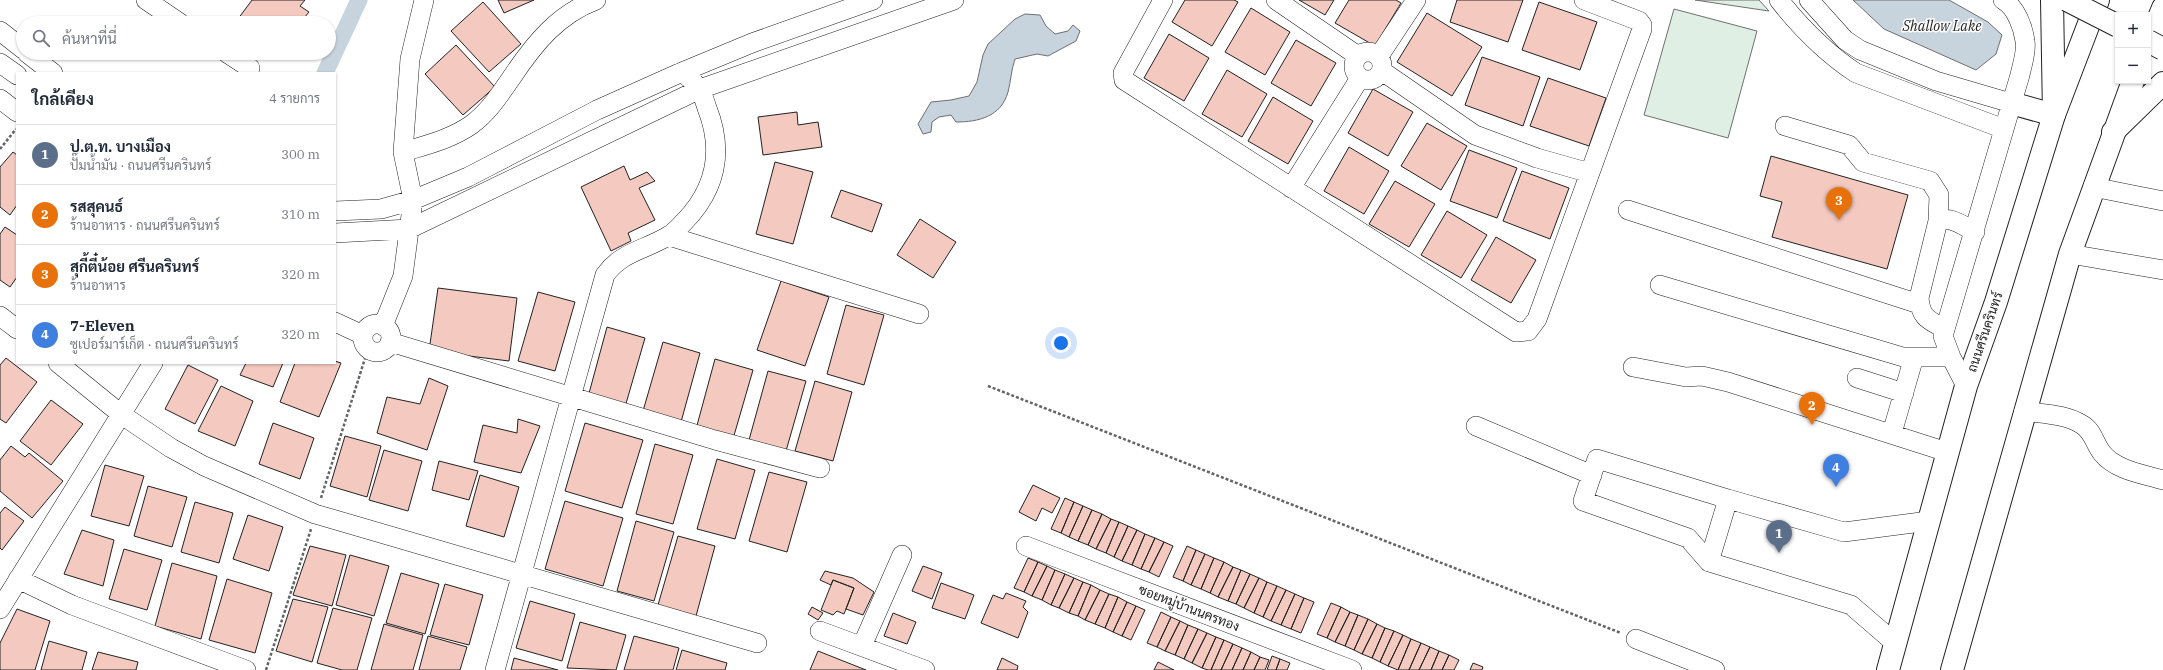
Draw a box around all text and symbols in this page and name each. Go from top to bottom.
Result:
map controls [2115,12,2151,84]
button: + [2115,12,2151,48]
search box [16,16,336,60]
water label: Shallow Lake [1901,17,1982,35]
icon: search [30,27,52,49]
text: ค้นหาที่นี่ [62,29,117,48]
button: − [2115,48,2151,84]
text: ใกล้เคียง [32,88,94,110]
text: 4 รายการ [269,90,320,107]
text: ป.ต.ท. บางเมือง [70,137,171,156]
text: 1 [41,146,49,163]
text: 300 m [281,146,320,163]
text: ปั๊มน้ำมัน · ถนนศรีนครินทร์ [70,157,211,174]
pin: 3 [1826,187,1852,220]
text: รสสุคนธ์ [70,197,123,216]
text: 2 [41,206,49,223]
text: 310 m [281,206,320,223]
text: ร้านอาหาร · ถนนศรีนครินทร์ [70,217,220,234]
text: สุกี้ตี๋น้อย ศรีนครินทร์ [70,257,199,276]
text: 3 [41,266,49,283]
text: 320 m [281,266,320,283]
text: ร้านอาหาร [70,277,126,294]
street label: ถนนศรีนครินทร์ [1962,289,2007,374]
text: 7-Eleven [70,316,135,335]
text: 4 [41,326,49,343]
text: 320 m [281,326,320,343]
your location [1051,333,1071,353]
text: ซูเปอร์มาร์เก็ต · ถนนศรีนครินทร์ [70,336,238,353]
pin: 2 [1799,392,1825,425]
pin: 4 [1823,454,1849,487]
pin: 1 [1766,520,1792,553]
street label: ซอยหมู่บ้านนครทอง [1136,580,1242,636]

